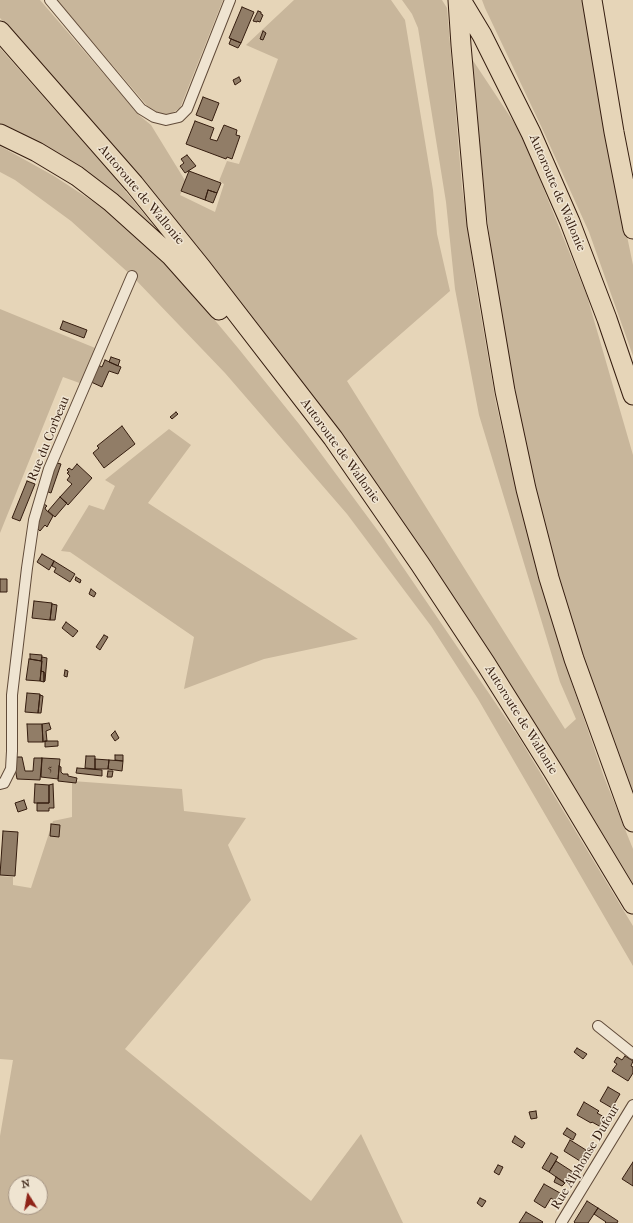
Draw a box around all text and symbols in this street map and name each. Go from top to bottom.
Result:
street label: Autoroute de Wallonie [525,132,589,254]
street label: Autoroute de Wallonie [95,142,187,248]
street label: Rue du Corbeau [25,394,73,484]
street label: Autoroute de Wallonie [297,396,383,506]
street label: Autoroute de Wallonie [481,663,561,777]
house number: 5 [48,762,52,776]
street label: Rue Alphonse Dufour [548,1101,624,1213]
north arrow [8,1175,48,1215]
text: N [20,1177,31,1191]

